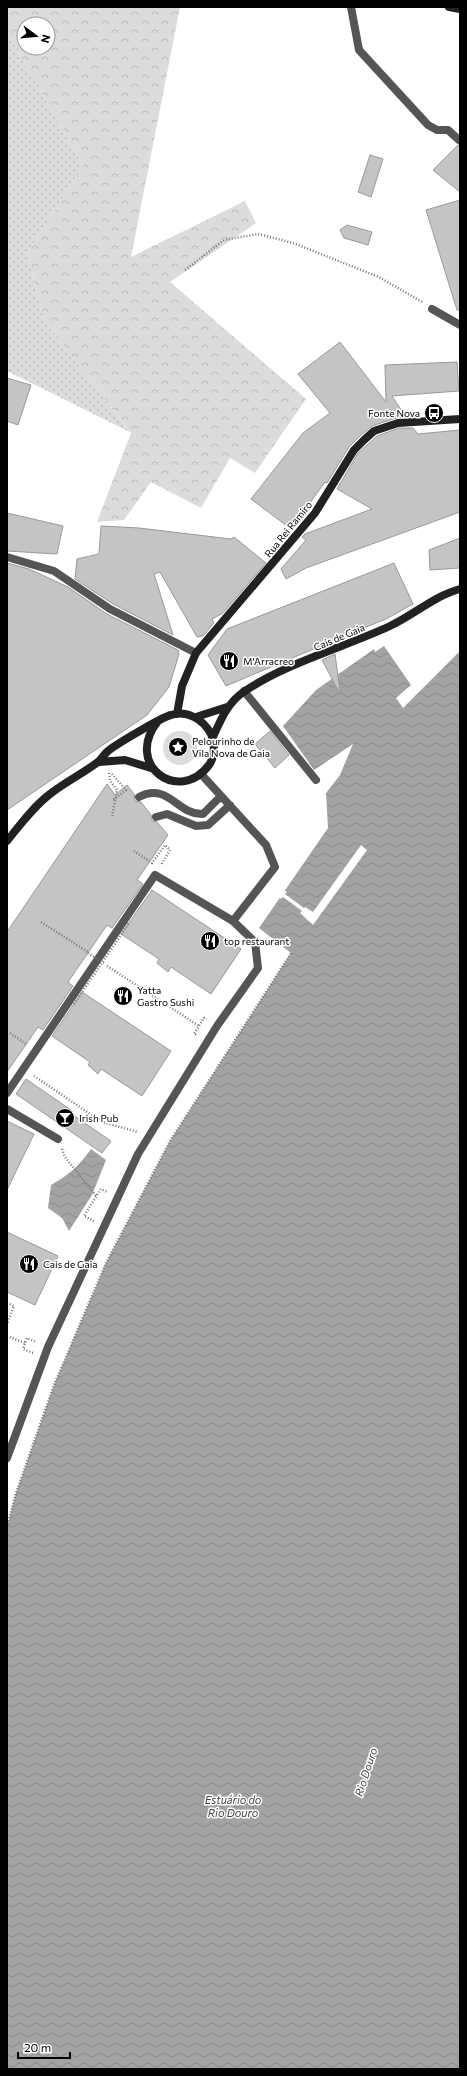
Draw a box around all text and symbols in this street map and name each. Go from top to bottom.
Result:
north arrow [16,16,56,56]
text: N [39,33,53,45]
bus stop icon: Fonte Nova [423,402,445,424]
place label: Fonte Nova [368,407,420,419]
street label: Rua Rei Ramiro [262,499,314,559]
street label: Cais de Gaia [312,621,366,653]
restaurant icon: M'Arracreo [218,650,240,672]
place label: M'Arracreo [243,655,294,667]
place label: Pelourinho de Vila Nova de Gaia [192,735,270,759]
place icon: Pelourinho de Vila Nova de Gaia [167,736,189,758]
restaurant icon: top restaurant [199,930,221,952]
place label: top restaurant [224,935,289,947]
place label: Yatta Gastro Sushi [137,984,194,1008]
restaurant icon: Yatta Gastro Sushi [112,985,134,1007]
bar icon: Irish Pub [54,1107,76,1129]
place label: Irish Pub [79,1112,118,1124]
restaurant icon: Cais de Gaia [18,1253,40,1275]
place label: Cais de Gaia [43,1258,97,1270]
water label: Rio Douro [352,1745,380,1798]
water label: Estuário do Rio Douro [205,1793,262,1819]
scale bar [18,2034,70,2060]
text: 20 m [24,2040,51,2054]

